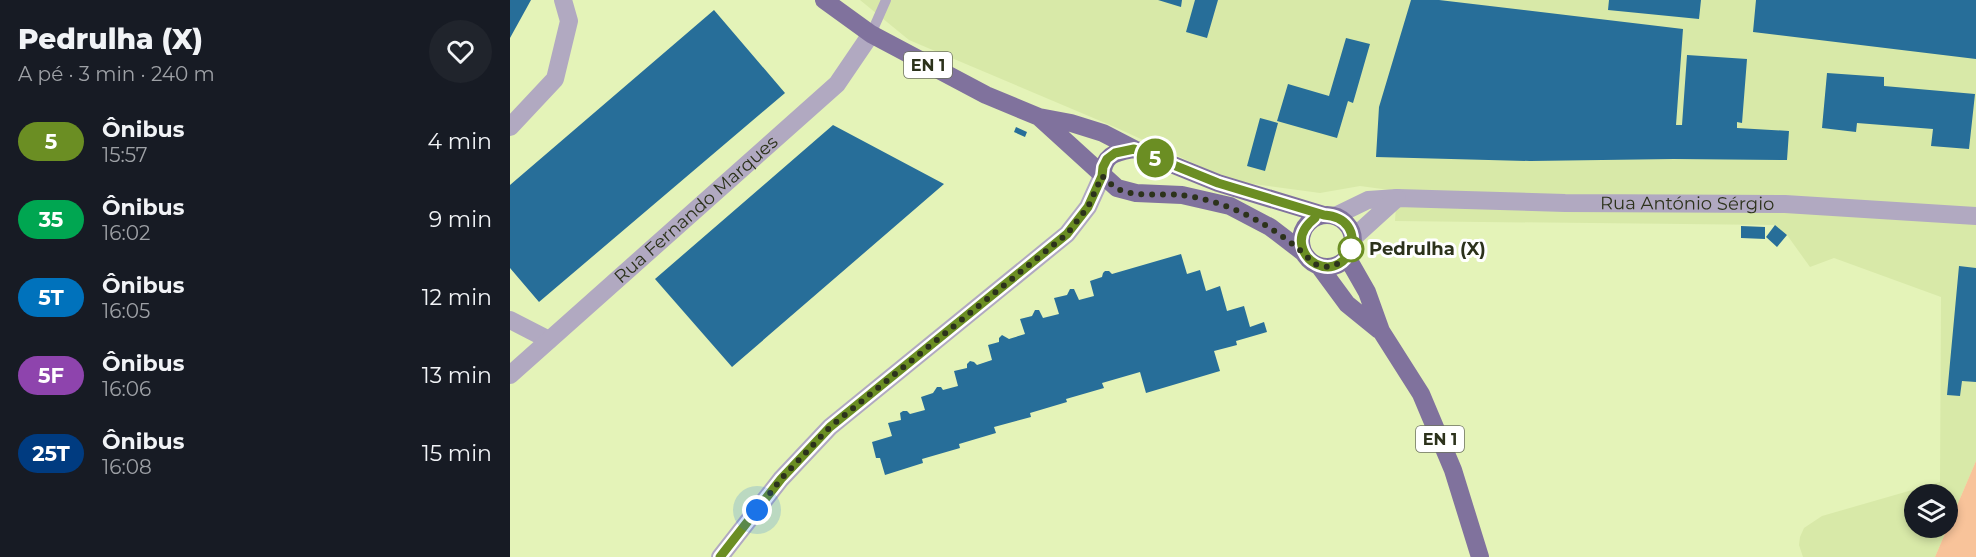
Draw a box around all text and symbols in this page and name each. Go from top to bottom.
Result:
button: heart [429,20,492,83]
text: Pedrulha (X) [18,22,203,56]
road number: EN 1 [904,52,952,78]
text: A pé · 3 min · 240 m [18,62,215,86]
text: Ônibus [102,116,184,143]
text: 4 min [428,128,492,155]
text: 5 [45,129,57,154]
street label: Rua Fernando Marques [610,131,782,288]
line badge: 5 [1136,138,1174,178]
text: 15:57 [102,143,148,167]
text: 5 [1149,146,1161,171]
street label: Rua António Sérgio [1600,192,1774,215]
text: Ônibus [102,194,184,221]
text: 9 min [429,206,492,233]
text: 35 [39,207,63,232]
text: 16:02 [102,221,150,245]
marker: Pedrulha (X) [1338,236,1364,262]
place label: Pedrulha (X) [1369,238,1486,260]
text: Ônibus [102,272,184,299]
text: 12 min [422,284,492,311]
text: 5T [38,285,64,310]
text: 16:05 [102,299,150,323]
text: Ônibus [102,350,184,377]
text: 13 min [422,362,492,389]
text: 5F [38,363,64,388]
text: 16:06 [102,377,151,401]
road number: EN 1 [1416,426,1464,452]
text: Ônibus [102,428,184,455]
text: 15 min [422,440,492,467]
text: 25T [32,441,70,466]
text: 16:08 [102,455,152,479]
map controls [1904,484,1958,538]
button: layers [1904,484,1958,538]
your location [742,495,772,525]

